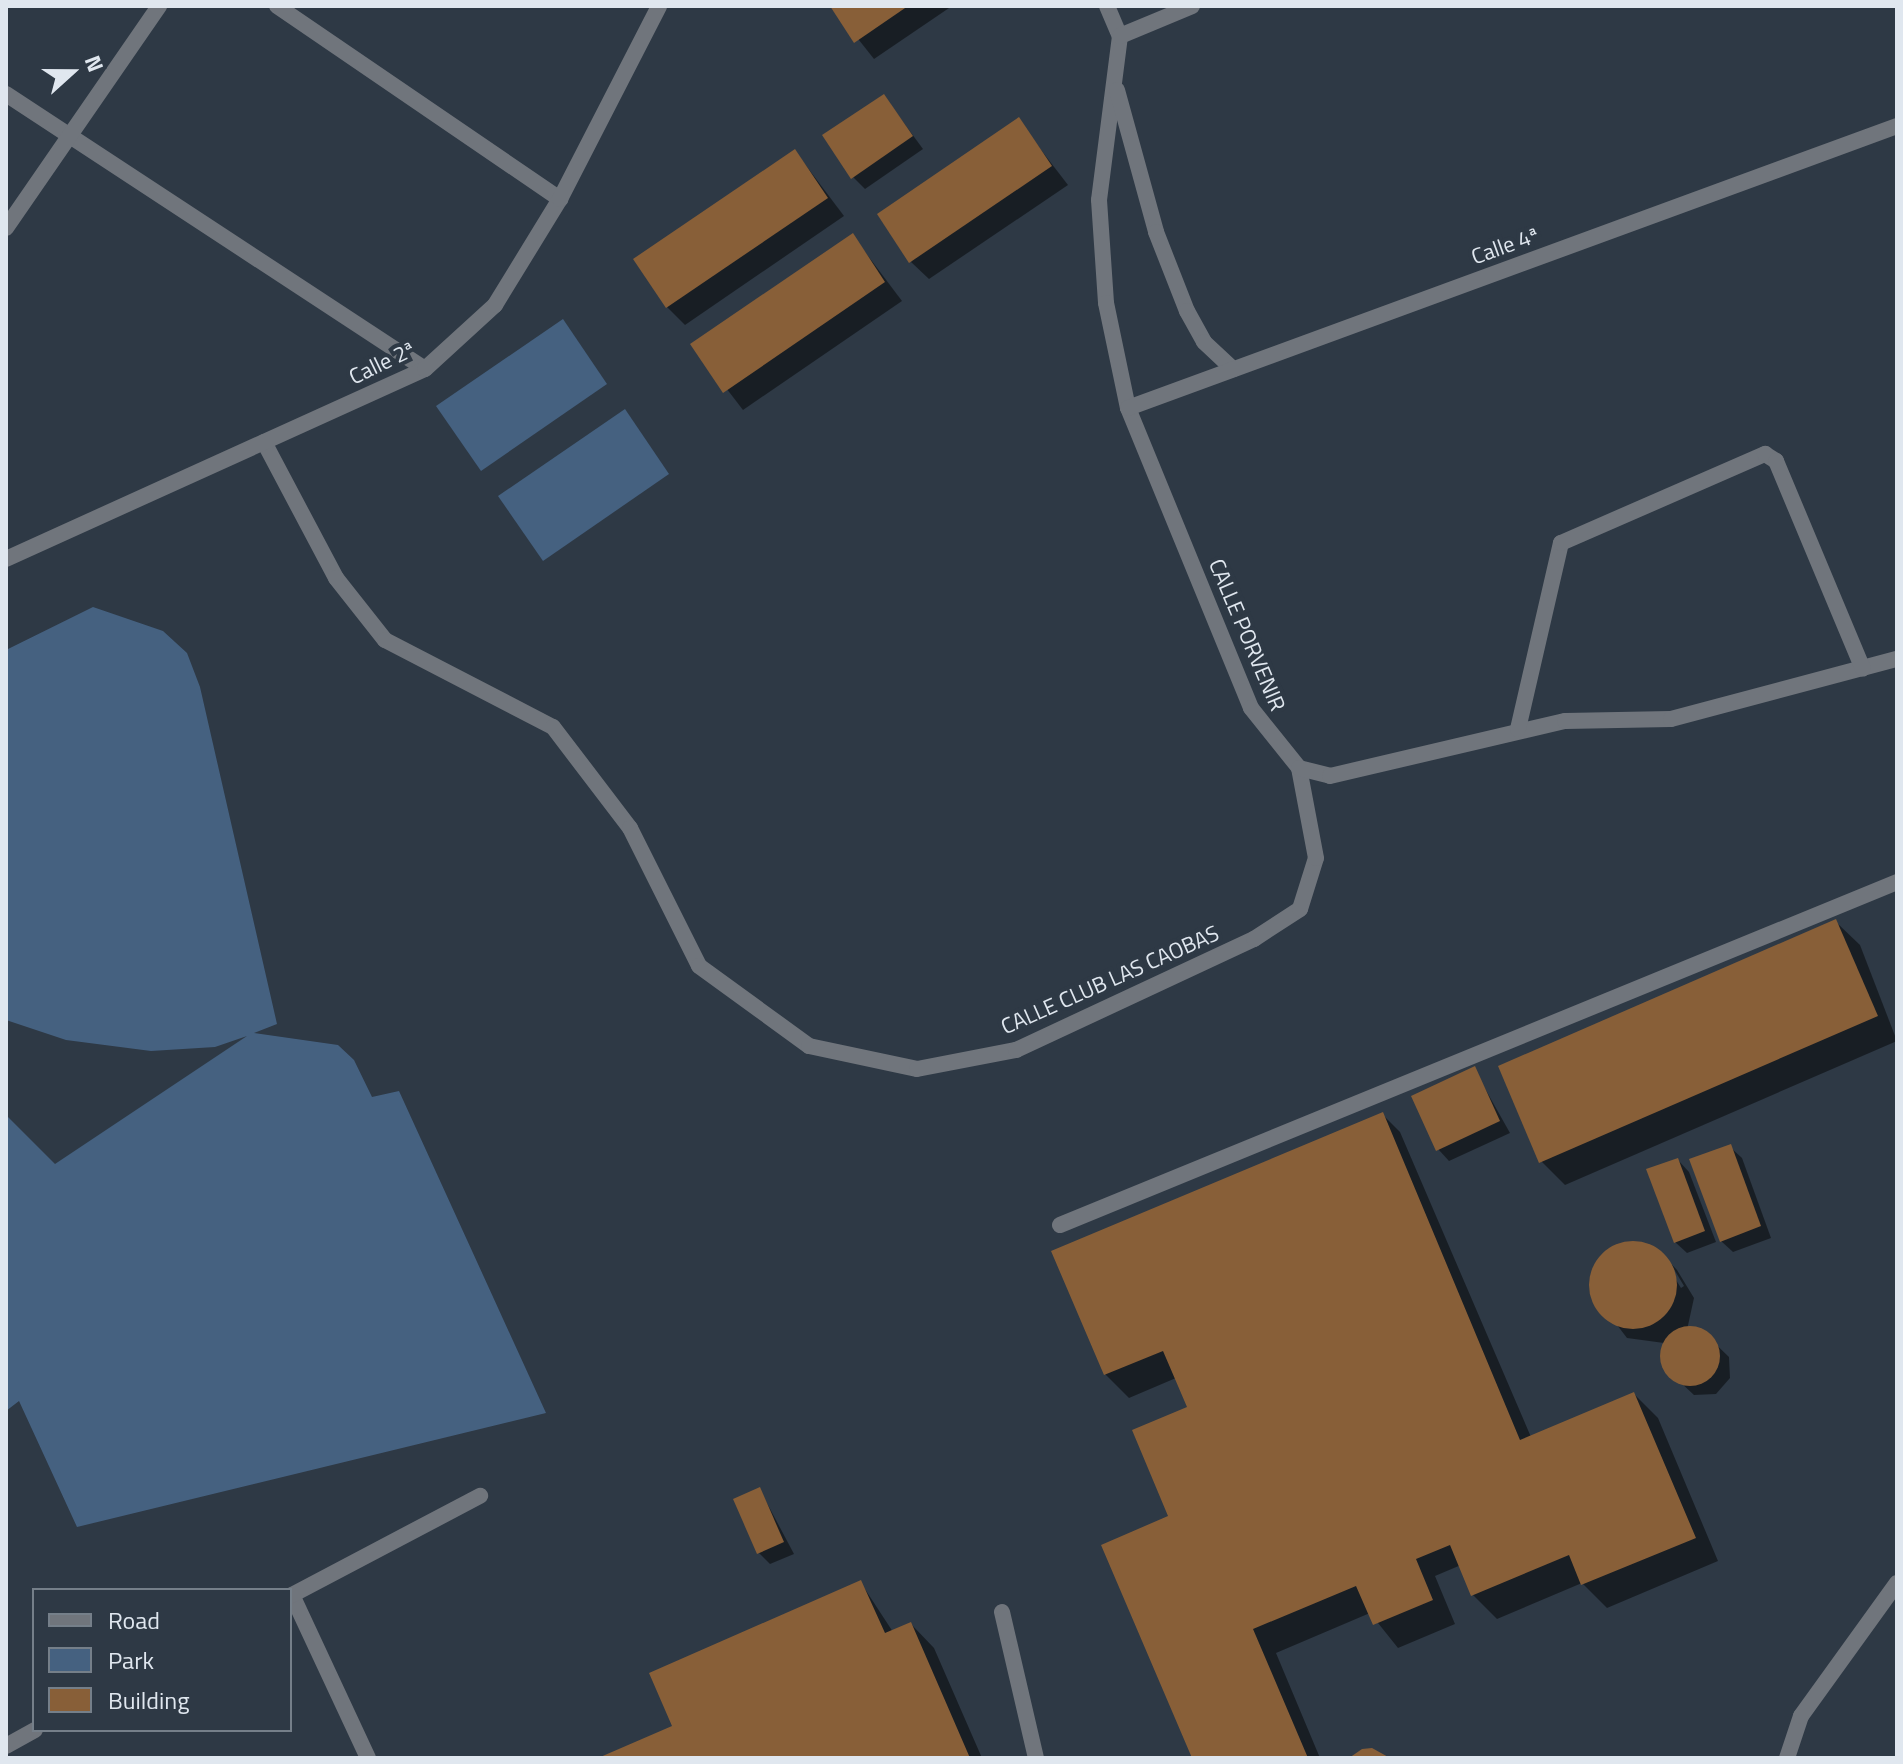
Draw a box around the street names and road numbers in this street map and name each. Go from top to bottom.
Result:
street label: Calle 4ª [1468,222,1542,270]
street label: Calle 2ª [345,336,419,390]
street label: CALLE PORVENIR [1203,555,1291,715]
street label: CALLE CLUB LAS CAOBAS [997,920,1223,1040]

